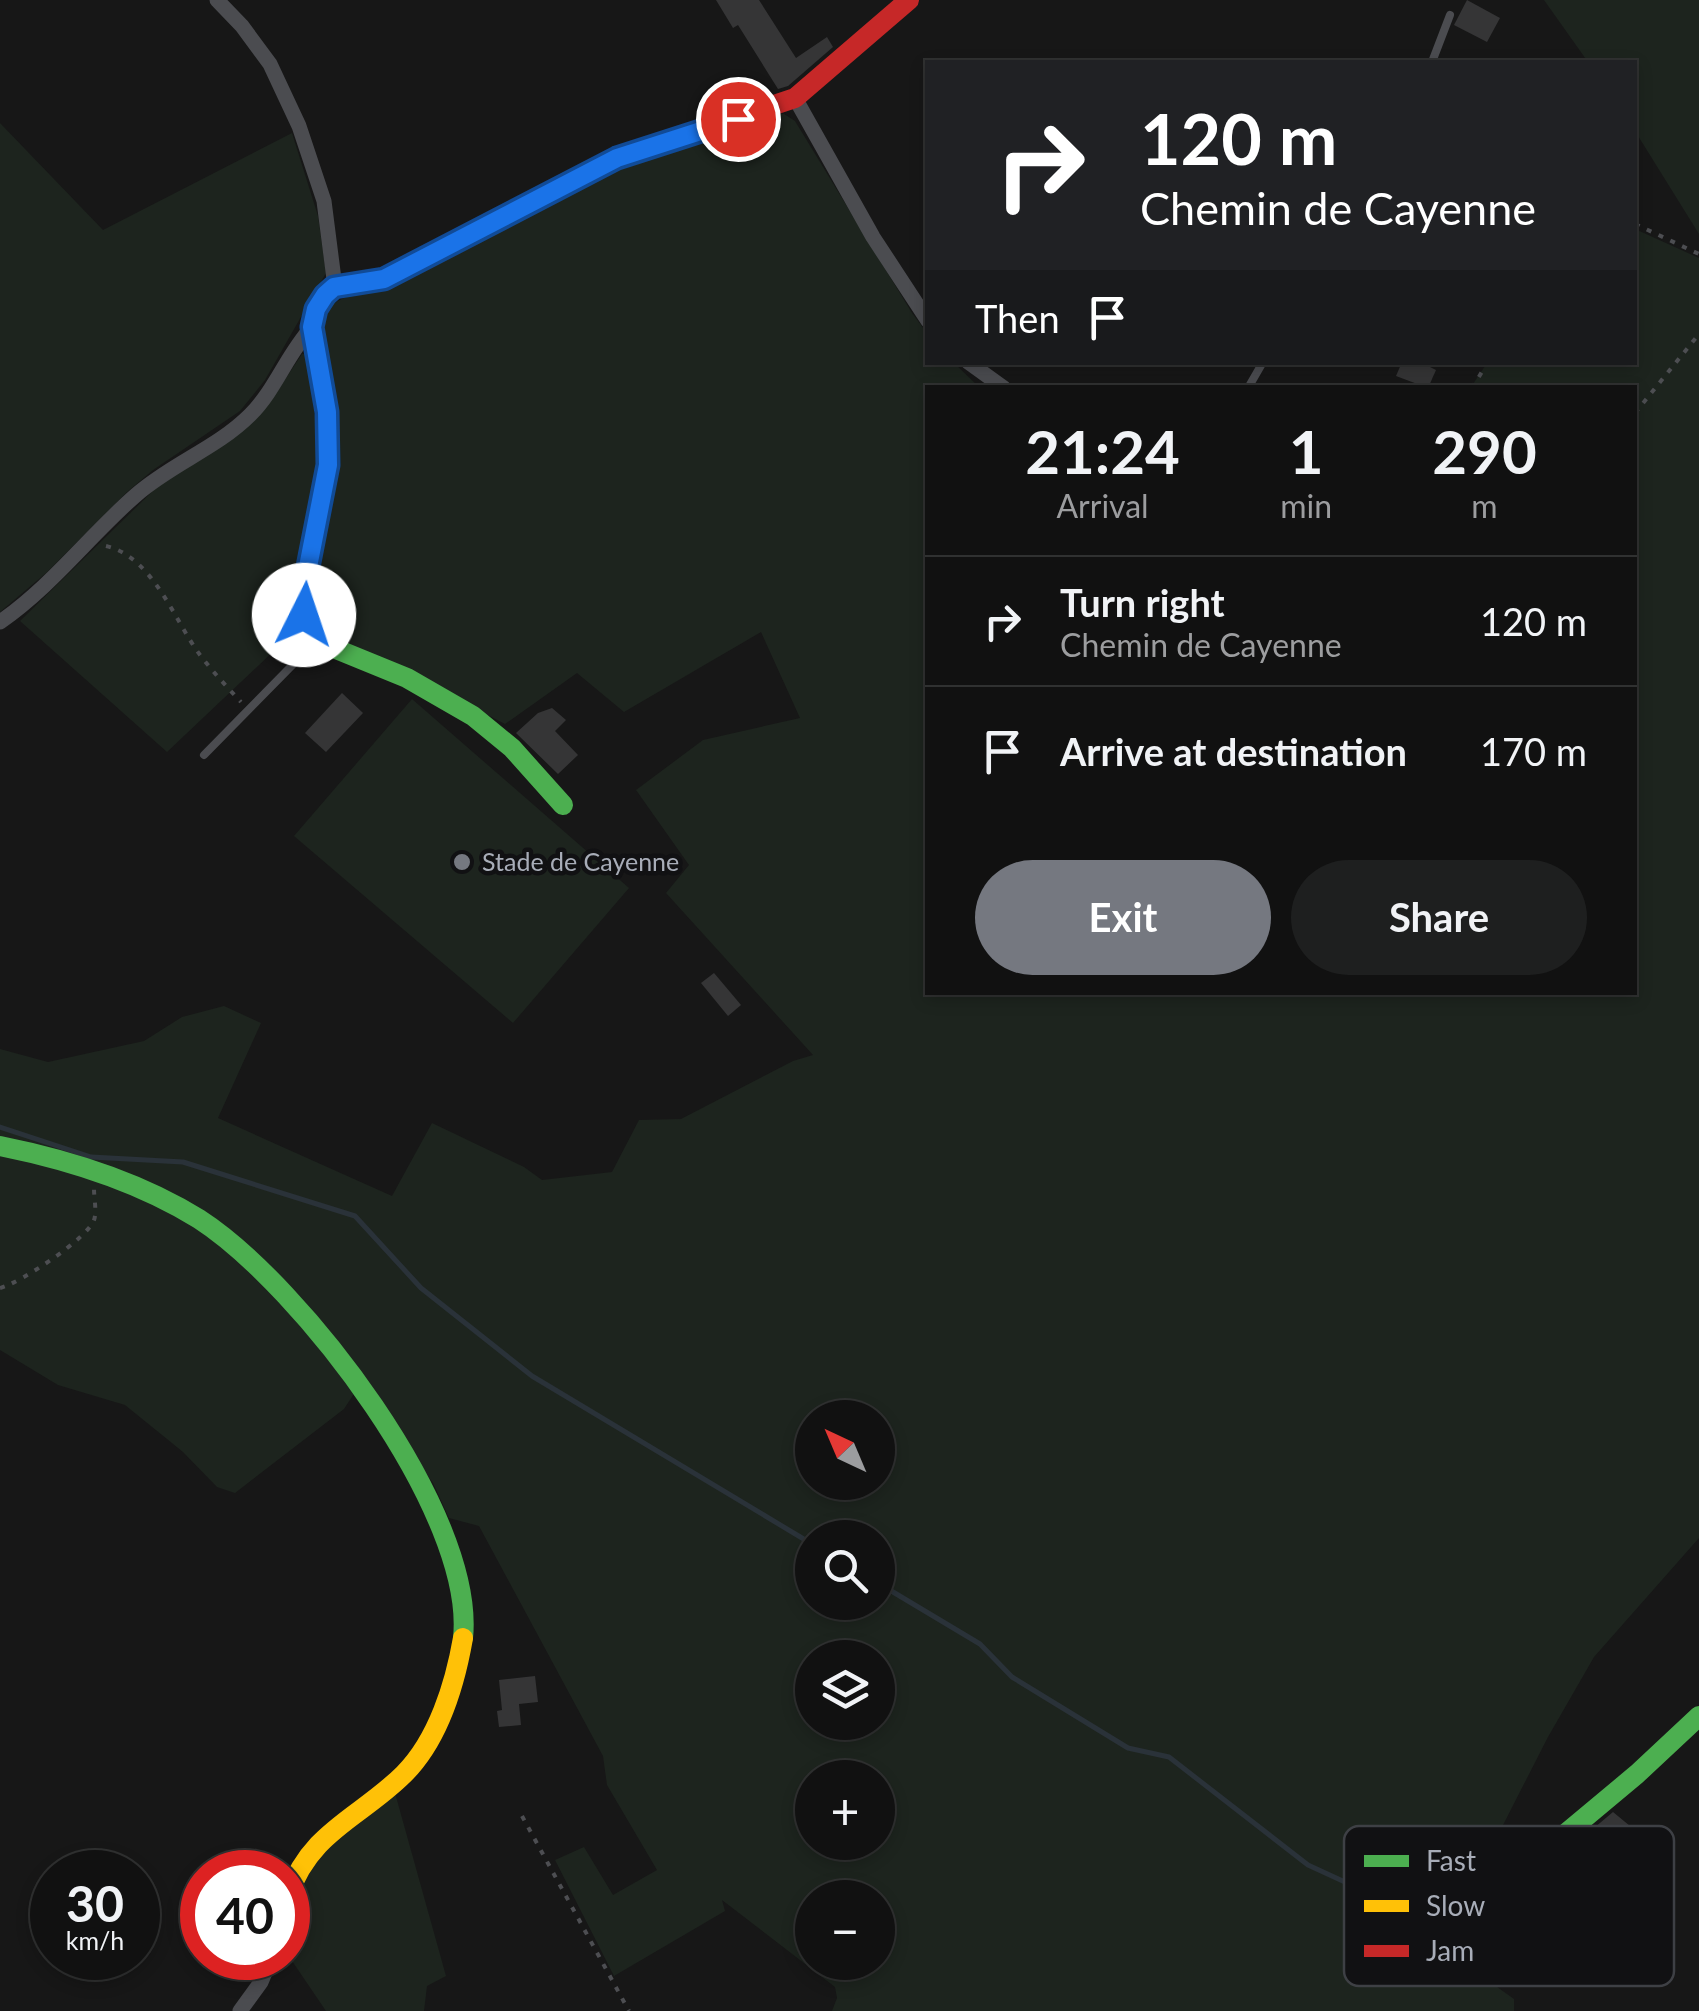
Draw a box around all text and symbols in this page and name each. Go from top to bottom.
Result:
pin [696,77,781,162]
icon: arrive [711,92,766,147]
text: 120 m [1140,96,1337,180]
icon: right [975,100,1105,230]
text: Chemin de Cayenne [1140,181,1536,235]
icon: arrive [1080,290,1135,345]
text: Then [975,295,1060,341]
text: 21:24 [1025,415,1180,487]
text: 1 [1289,415,1324,487]
text: 290 [1432,415,1537,487]
text: Arrival [1056,486,1149,525]
text: min [1280,486,1332,525]
text: m [1471,486,1498,525]
position arrow [252,563,356,667]
text: Turn right [1060,579,1225,625]
icon: right [975,594,1030,649]
text: 120 m [1480,598,1587,644]
text: Chemin de Cayenne [1060,625,1342,664]
icon: arrive [975,724,1030,779]
text: Arrive at destination [1060,728,1407,774]
text: 170 m [1480,728,1587,774]
place label: Stade de Cayenne [482,846,679,876]
marker: Stade de Cayenne [451,851,473,873]
button: Exit [975,860,1271,975]
button: Share [1291,860,1587,975]
north arrow [795,1400,895,1500]
map controls [795,1400,895,1980]
button: search [795,1520,895,1620]
button: layers [795,1640,895,1740]
button: + [795,1760,895,1860]
legend [1344,1826,1674,1986]
text: Fast [1426,1843,1476,1877]
speed limit sign: 40 [180,1850,310,1980]
text: 30 [66,1873,124,1933]
button: − [795,1880,895,1980]
text: Slow [1426,1888,1485,1922]
text: km/h [66,1925,124,1955]
text: Jam [1426,1933,1474,1967]

